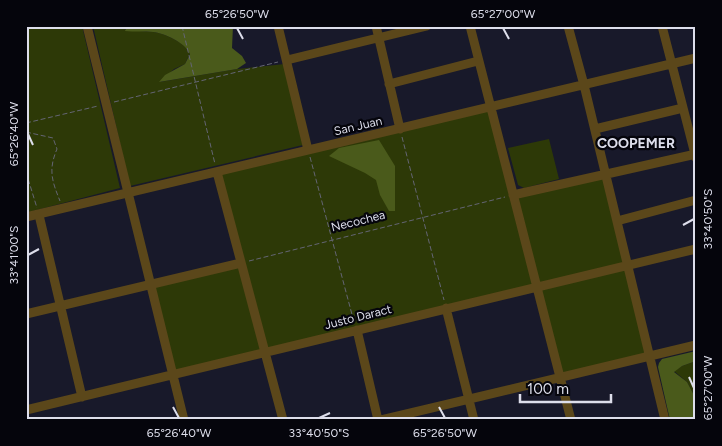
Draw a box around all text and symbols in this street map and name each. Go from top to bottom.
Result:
text: 65°26'50"W [205,7,269,21]
text: 65°27'00"W [471,7,536,21]
text: 65°26'40"W [7,101,21,166]
street label: San Juan [333,114,384,138]
district label: COOPEMER [597,135,675,152]
text: 33°40'50"S [701,189,715,249]
street label: Necochea [330,208,386,234]
text: 33°41'00"S [7,226,21,284]
street label: Justo Daract [323,302,393,332]
text: 65°27'00"W [701,355,715,420]
scale bar [520,371,611,403]
text: 100 m [527,380,569,398]
text: 65°26'40"W [147,426,212,440]
text: 33°40'50"S [289,426,349,440]
text: 65°26'50"W [413,426,477,440]

